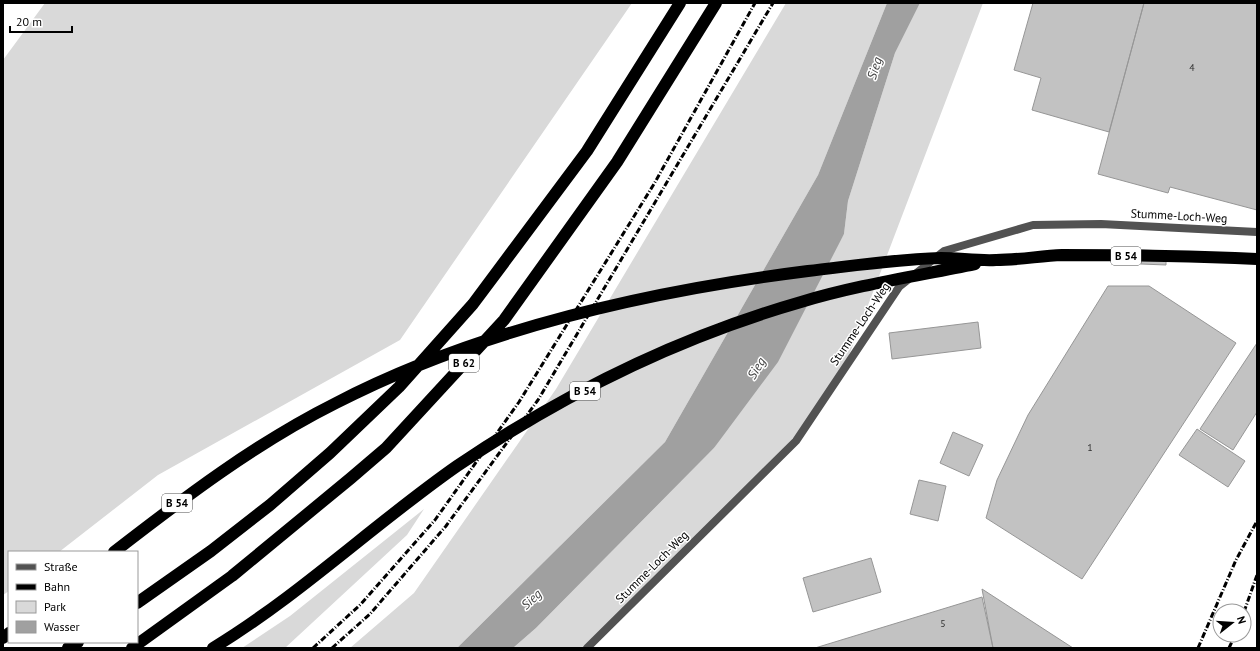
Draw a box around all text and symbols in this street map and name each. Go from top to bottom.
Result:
scale bar [10,8,72,34]
text: 20 m [16,14,42,29]
water label: Sieg [863,54,886,81]
house number: 4 [1189,61,1195,74]
street label: Stumme-Loch-Weg [1130,205,1228,226]
road number: B 54 [1111,247,1141,265]
street label: Stumme-Loch-Weg [826,279,893,368]
road number: B 62 [449,354,479,372]
water label: Sieg [743,354,770,382]
road number: B 54 [570,382,600,400]
house number: 1 [1087,441,1093,454]
road number: B 54 [162,494,192,512]
street label: Stumme-Loch-Weg [612,527,691,606]
legend [8,551,138,643]
text: Straße [44,559,78,574]
text: Bahn [44,579,70,594]
water label: Sieg [517,585,546,613]
text: Park [44,599,66,614]
north arrow [1212,603,1252,643]
text: N [1234,615,1249,626]
house number: 5 [940,617,946,630]
text: Wasser [44,619,80,634]

